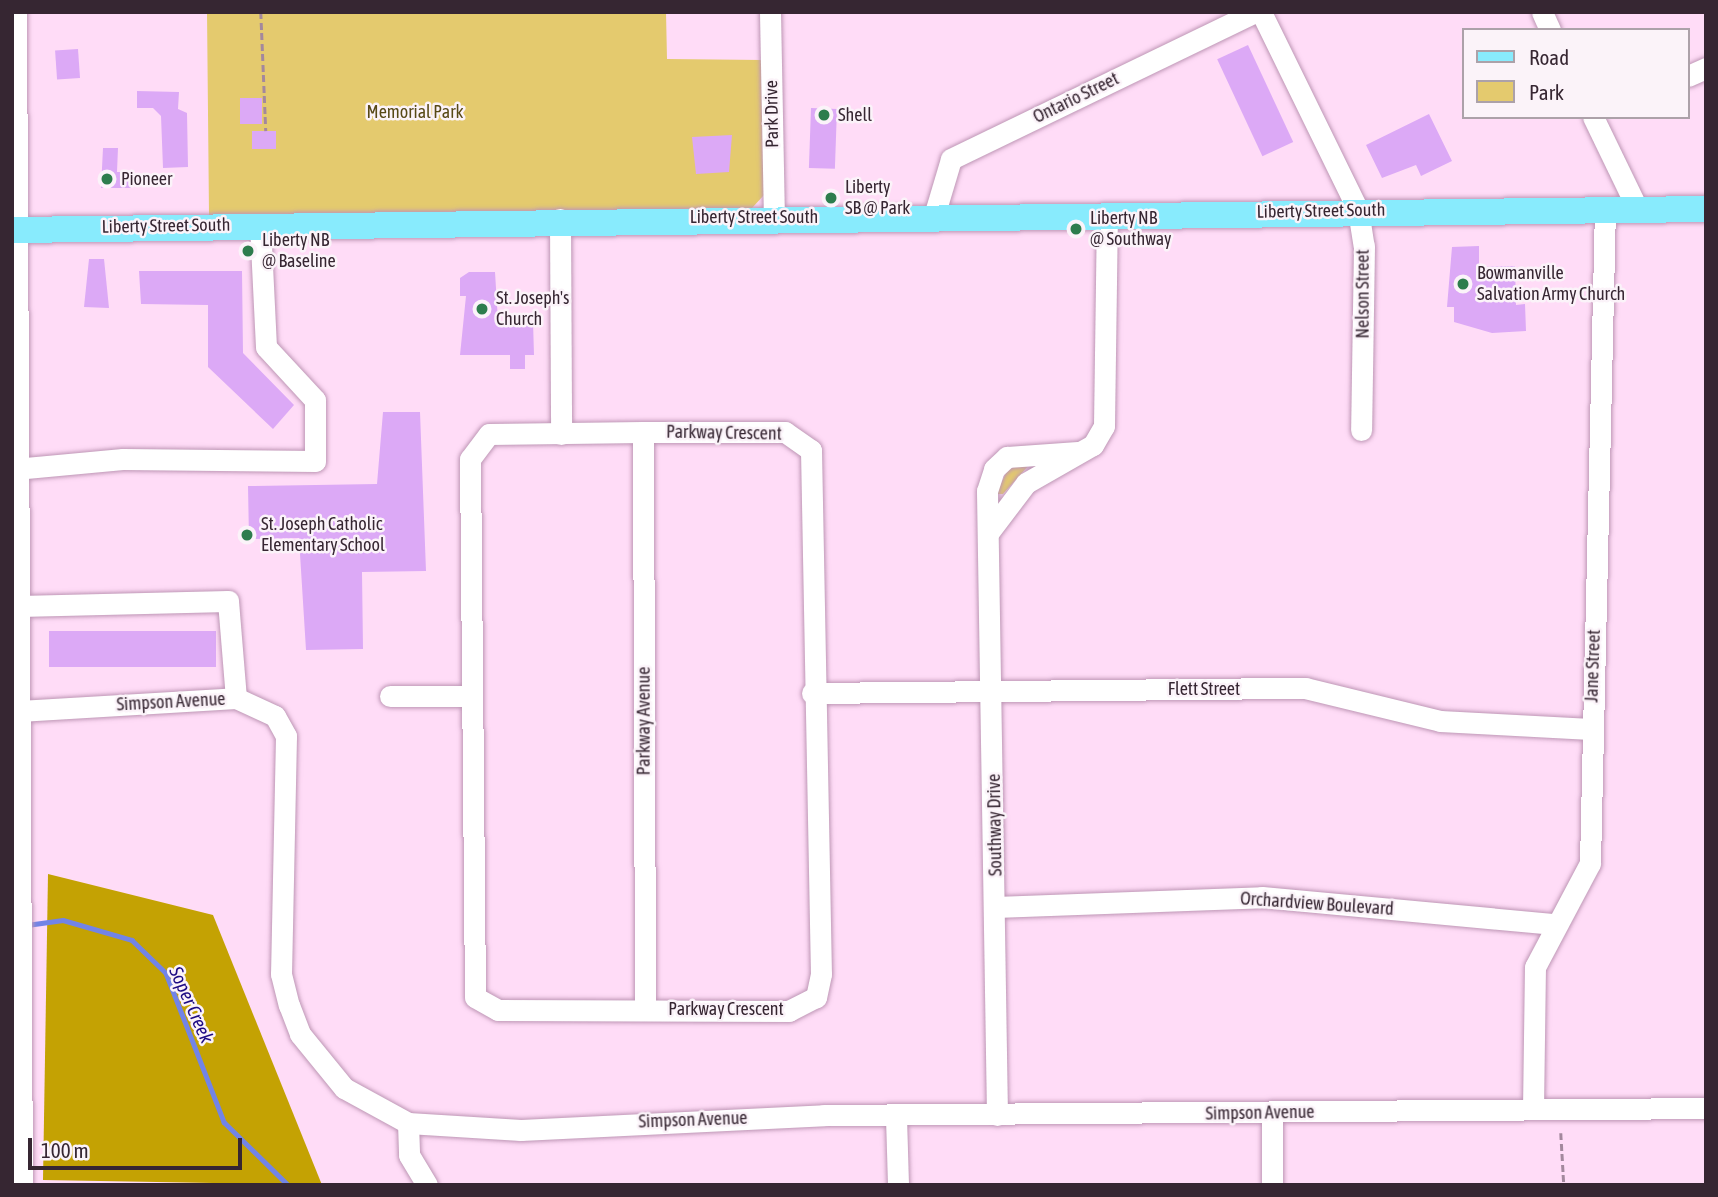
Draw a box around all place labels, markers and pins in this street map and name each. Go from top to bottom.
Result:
place label: Shell [838,104,872,126]
marker: Shell [816,107,832,123]
place label: Pioneer [121,168,172,190]
marker: Pioneer [99,171,115,187]
place label: Liberty SB @ Park [845,177,910,220]
marker: Liberty SB @ Park [823,190,839,206]
place label: Liberty NB @ Southway [1090,208,1171,250]
marker: Liberty NB @ Southway [1068,221,1084,237]
place label: Liberty NB @ Baseline [262,230,336,272]
marker: Liberty NB @ Baseline [240,243,256,259]
place label: Bowmanville Salvation Army Church [1477,263,1625,306]
marker: Bowmanville Salvation Army Church [1455,276,1471,292]
place label: St. Joseph's Church [496,288,569,330]
marker: St. Joseph's Church [474,301,490,317]
place label: St. Joseph Catholic Elementary School [261,514,385,556]
marker: St. Joseph Catholic Elementary School [239,527,255,543]

